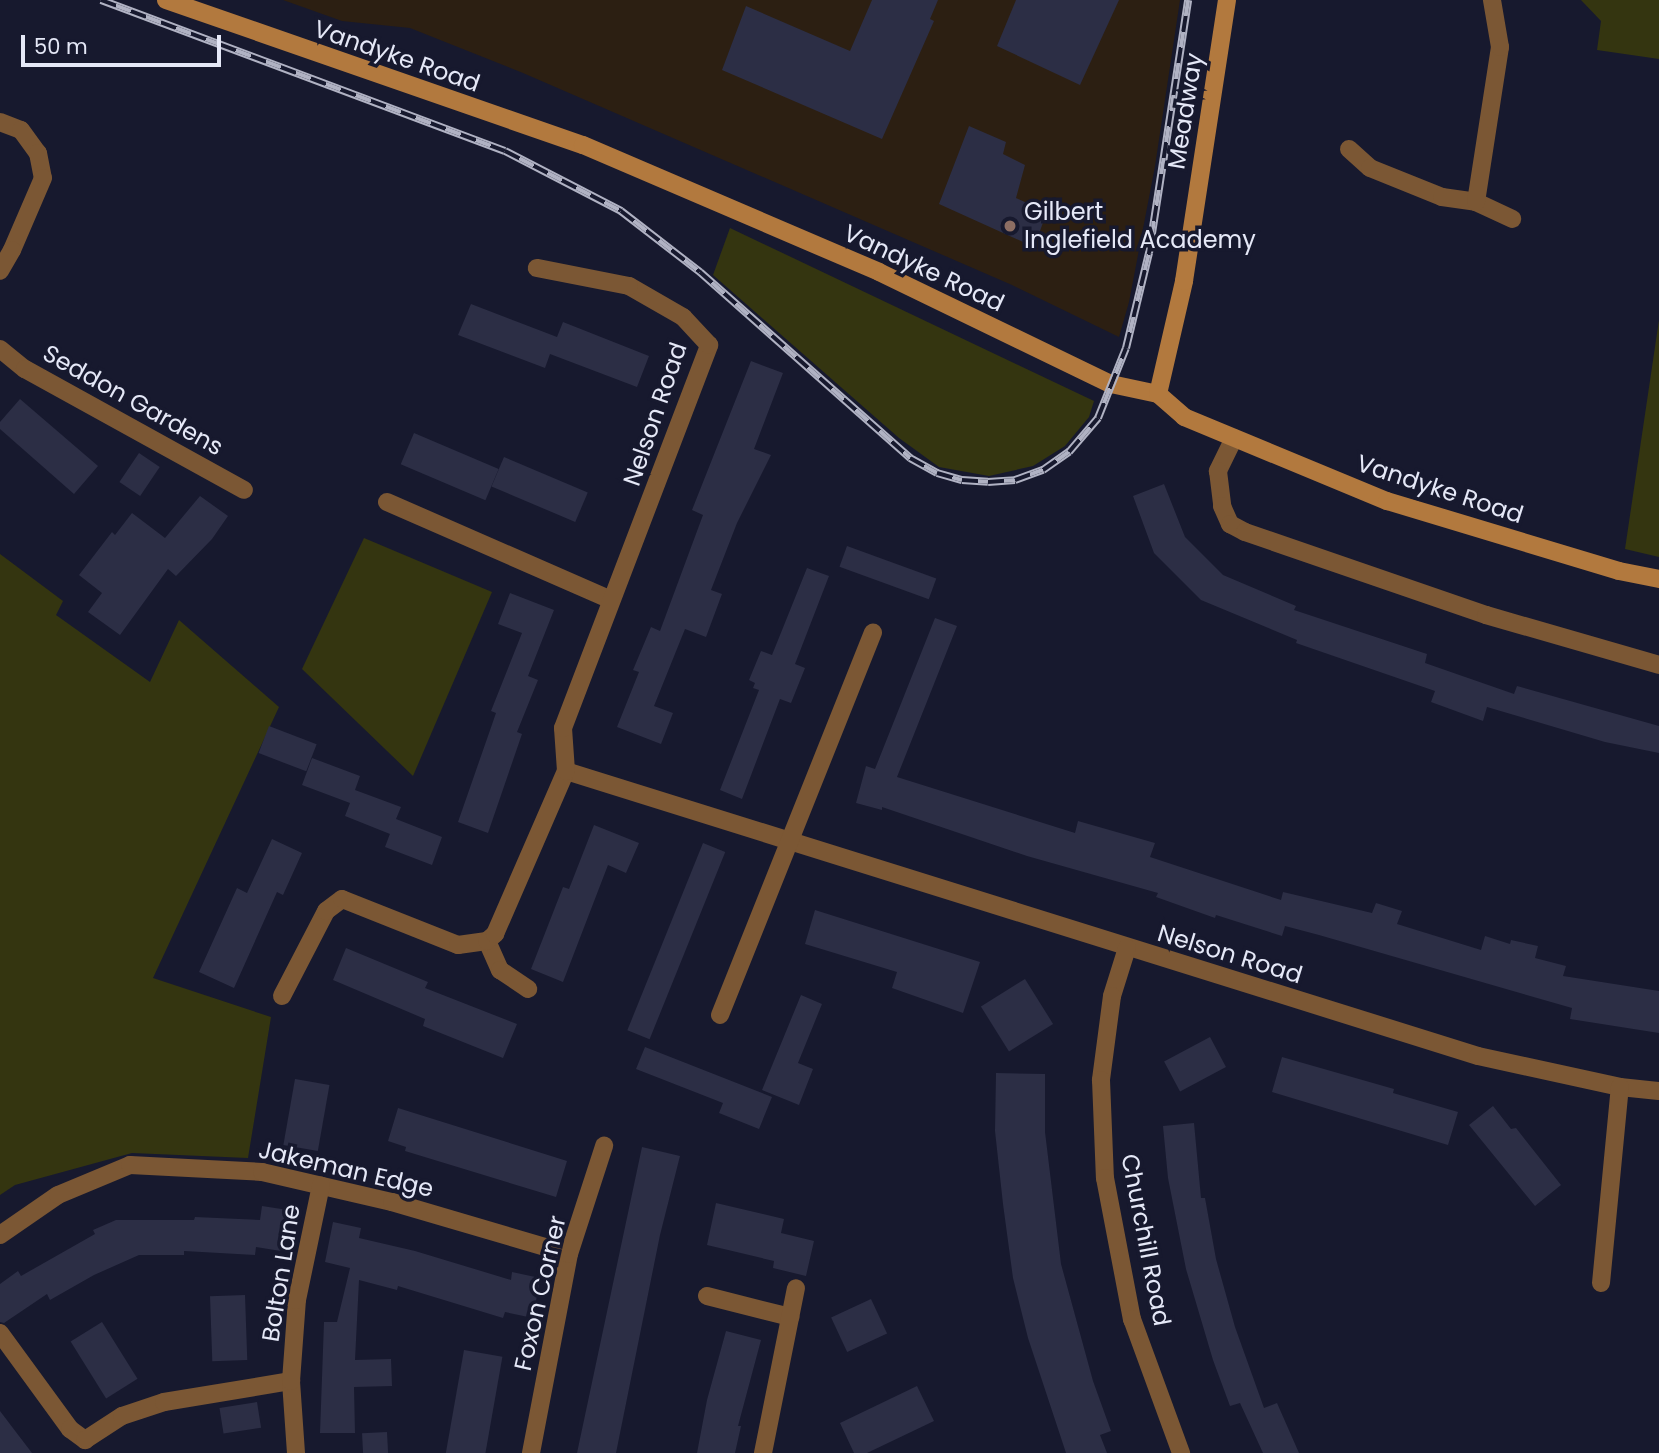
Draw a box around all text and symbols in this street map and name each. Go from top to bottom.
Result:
street label: Vandyke Road [310,14,484,98]
scale bar [24,21,224,65]
text: 50 m [34,32,88,61]
street label: Meadway [1162,51,1208,171]
place label: Gilbert Inglefield Academy [1024,198,1256,254]
street label: Vandyke Road [839,218,1009,318]
marker: Gilbert Inglefield Academy [1002,218,1018,234]
street label: Seddon Gardens [38,339,228,461]
street label: Nelson Road [617,339,693,489]
street label: Vandyke Road [1353,448,1527,530]
street label: Nelson Road [1154,918,1306,990]
street label: Jakeman Edge [256,1135,436,1203]
street label: Churchill Road [1115,1152,1177,1328]
street label: Bolton Lane [256,1202,306,1344]
street label: Foxon Corner [508,1213,572,1373]

